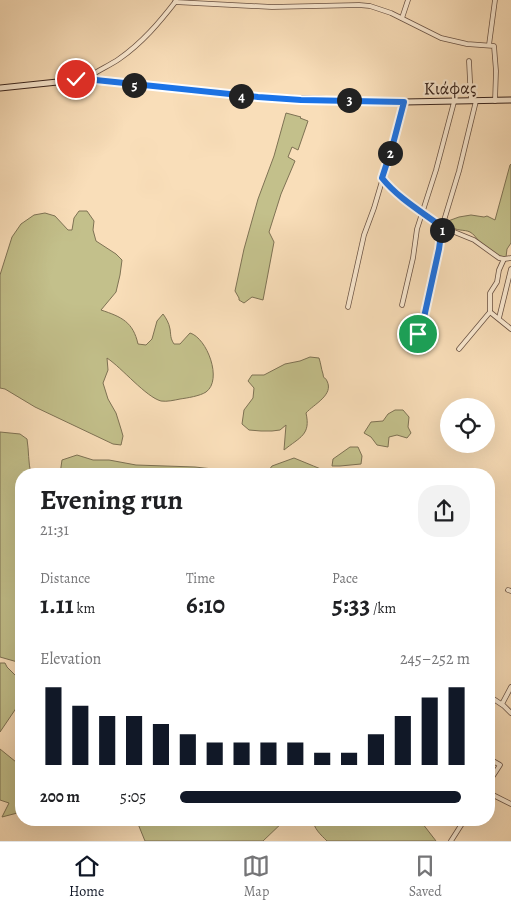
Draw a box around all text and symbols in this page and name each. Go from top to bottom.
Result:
pin [55,58,97,100]
icon: check [62,65,90,93]
pin: 5 [122,72,146,98]
text: 5 [132,76,137,95]
street label: Κιάφας [423,76,477,100]
pin: 4 [228,84,254,108]
text: 4 [238,87,245,106]
pin: 3 [336,88,362,112]
text: 3 [346,91,353,110]
pin: 2 [378,140,402,166]
text: 2 [387,144,394,163]
pin: 1 [430,218,454,242]
text: 1 [440,221,445,240]
pin [397,313,439,355]
icon: arrive [404,320,432,348]
map controls [440,398,495,453]
button: locate [440,398,495,453]
text: Evening run [40,481,183,519]
button: share [418,485,470,537]
text: 21:31 [40,519,69,541]
text: Distance [40,569,90,588]
text: Time [186,569,215,588]
text: Pace [332,569,358,588]
text: 1.11 [40,588,74,622]
text: 6:10 [186,588,225,622]
text: 5:33 [332,588,370,622]
text: km [74,599,95,618]
text: /km [370,599,396,618]
text: Elevation [40,648,101,670]
text: 245–252 m [400,648,470,670]
text: 200 m [40,786,80,808]
text: 5:05 [120,786,146,808]
tab: Home [69,852,104,901]
tab: Map [242,852,270,901]
tab: Saved [409,852,442,901]

